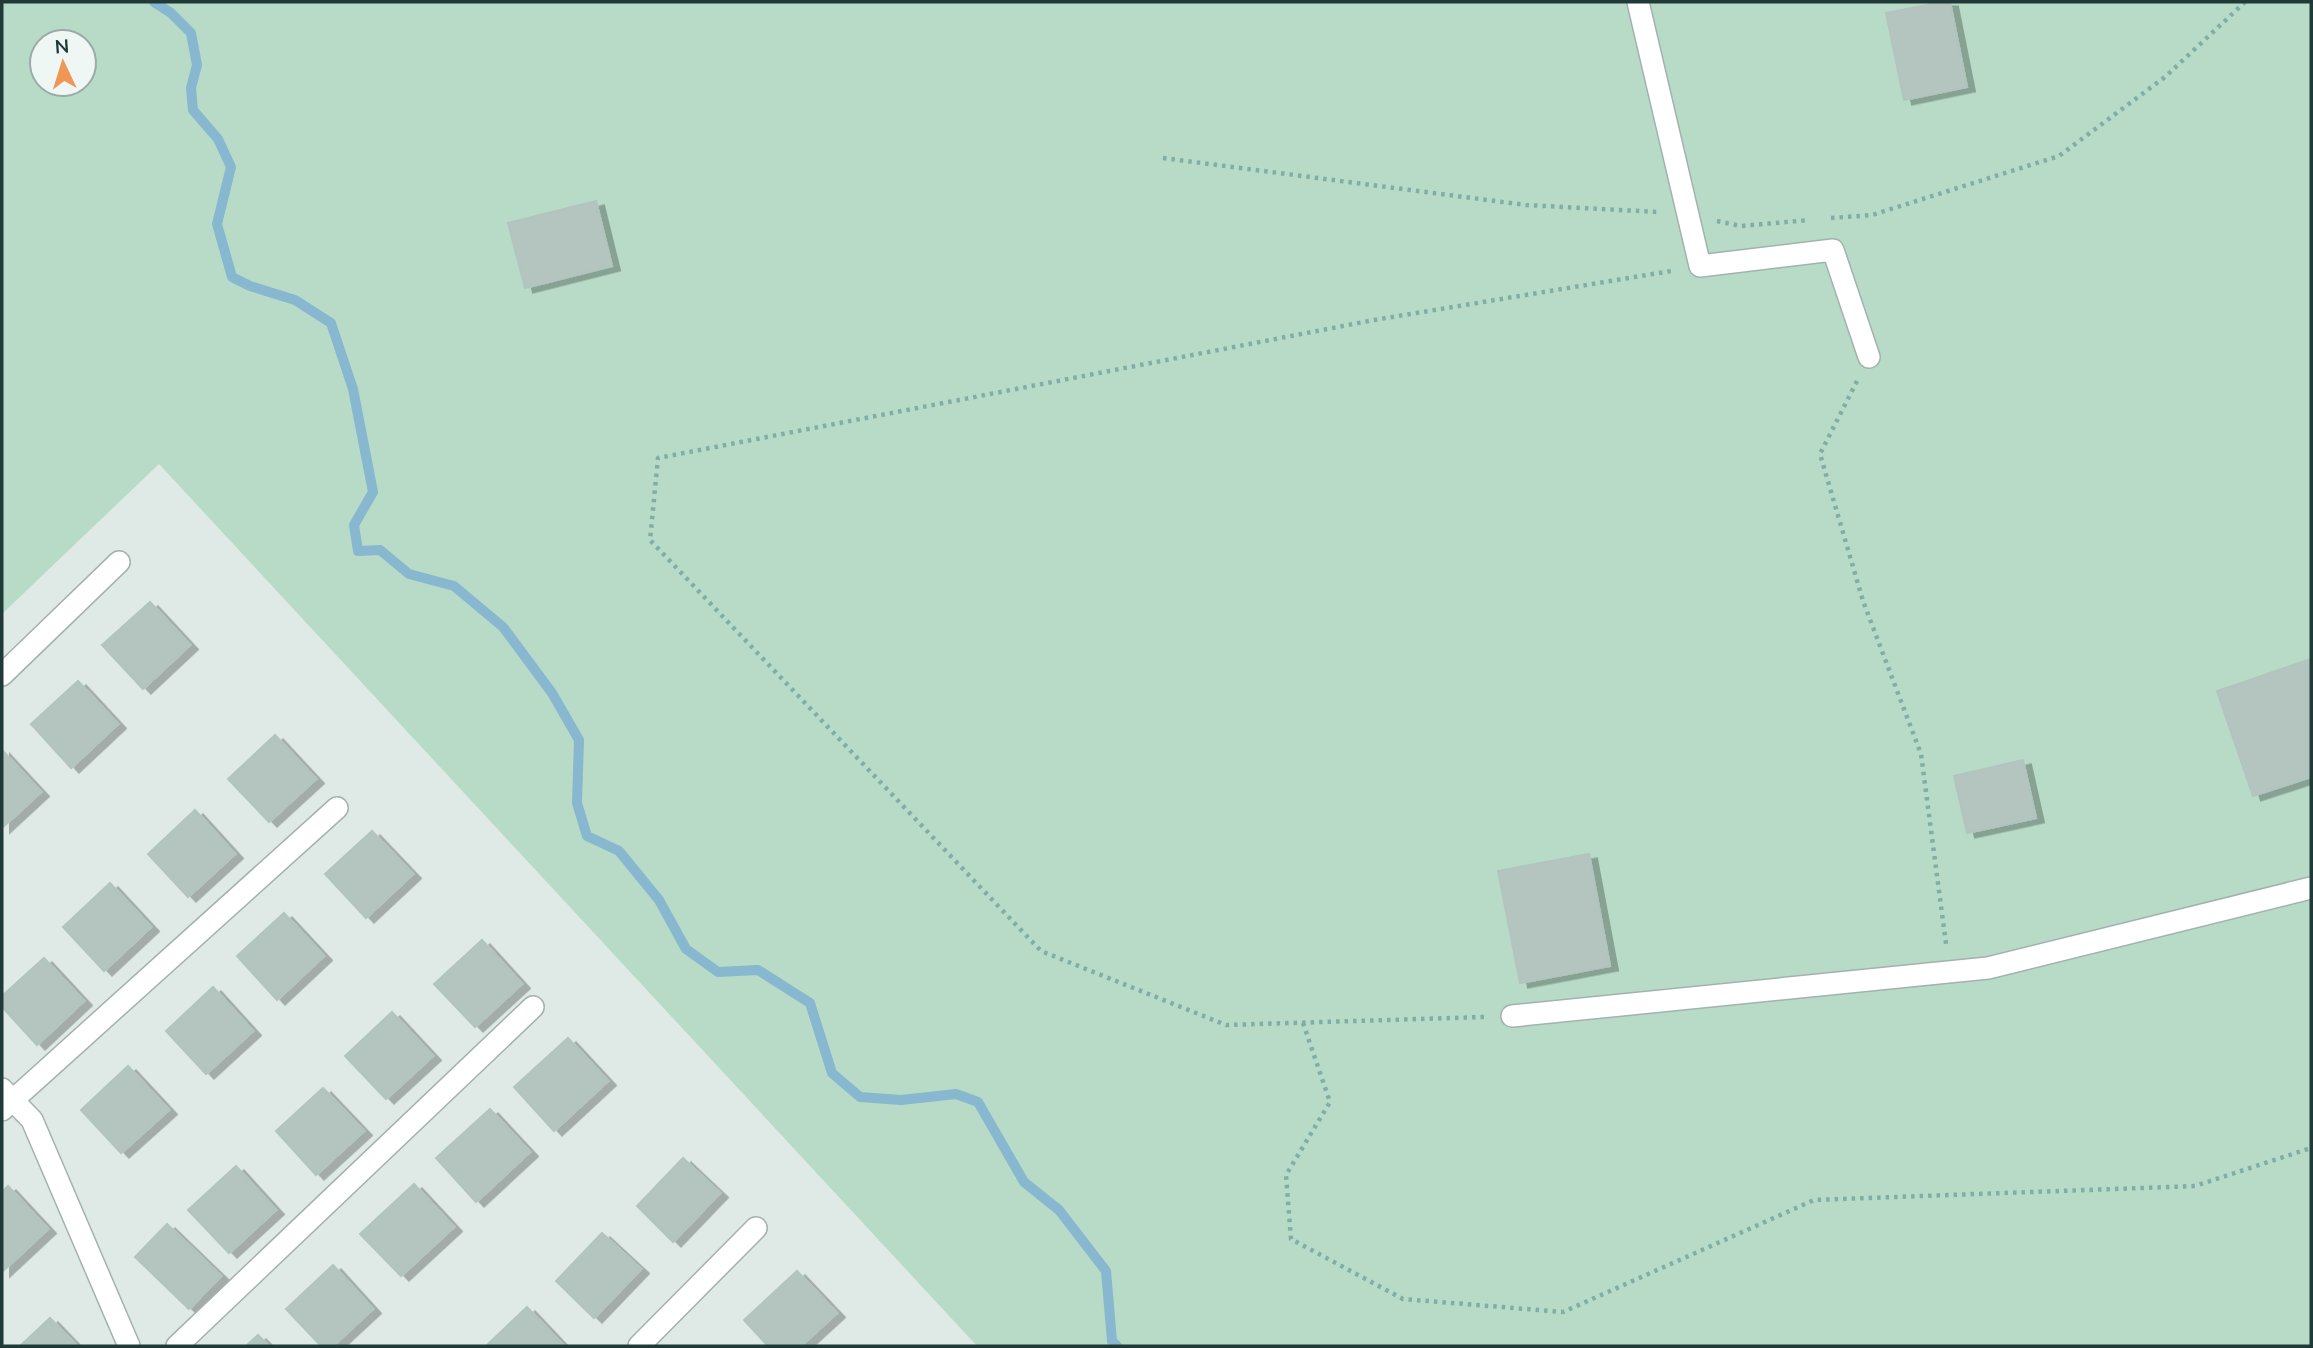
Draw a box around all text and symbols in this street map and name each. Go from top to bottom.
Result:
north arrow [28,28,98,98]
text: N [54,34,70,59]

